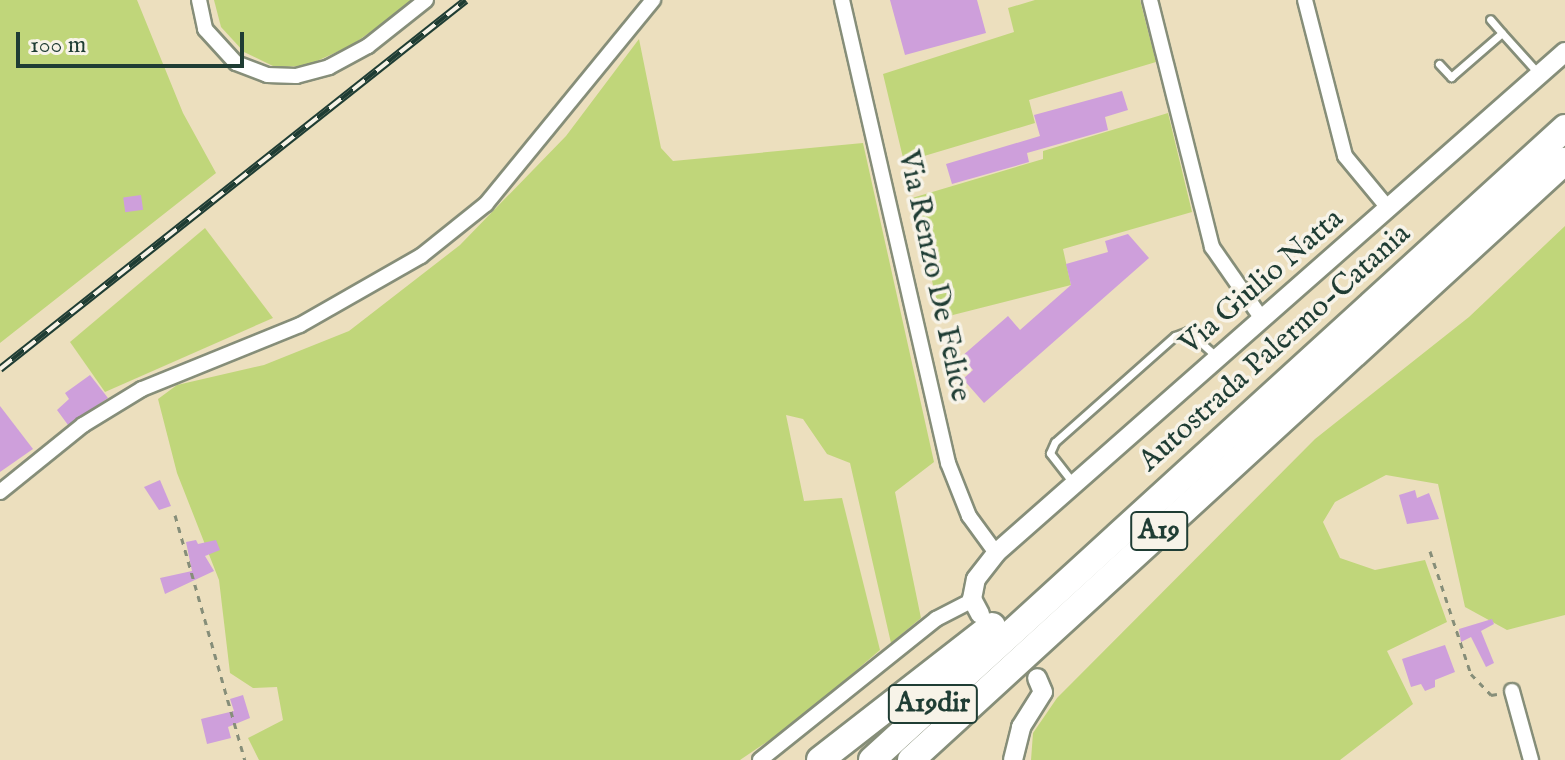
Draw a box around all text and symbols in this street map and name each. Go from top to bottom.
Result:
scale bar [20,16,248,66]
text: 100 m [30,30,86,61]
street label: Via Renzo De Felice [890,147,978,405]
street label: Via Giulio Natta [1173,201,1351,363]
street label: Autostrada Palermo-Catania [1132,216,1418,480]
road number: A19 [1129,507,1189,555]
road number: A19dir [887,680,979,728]

